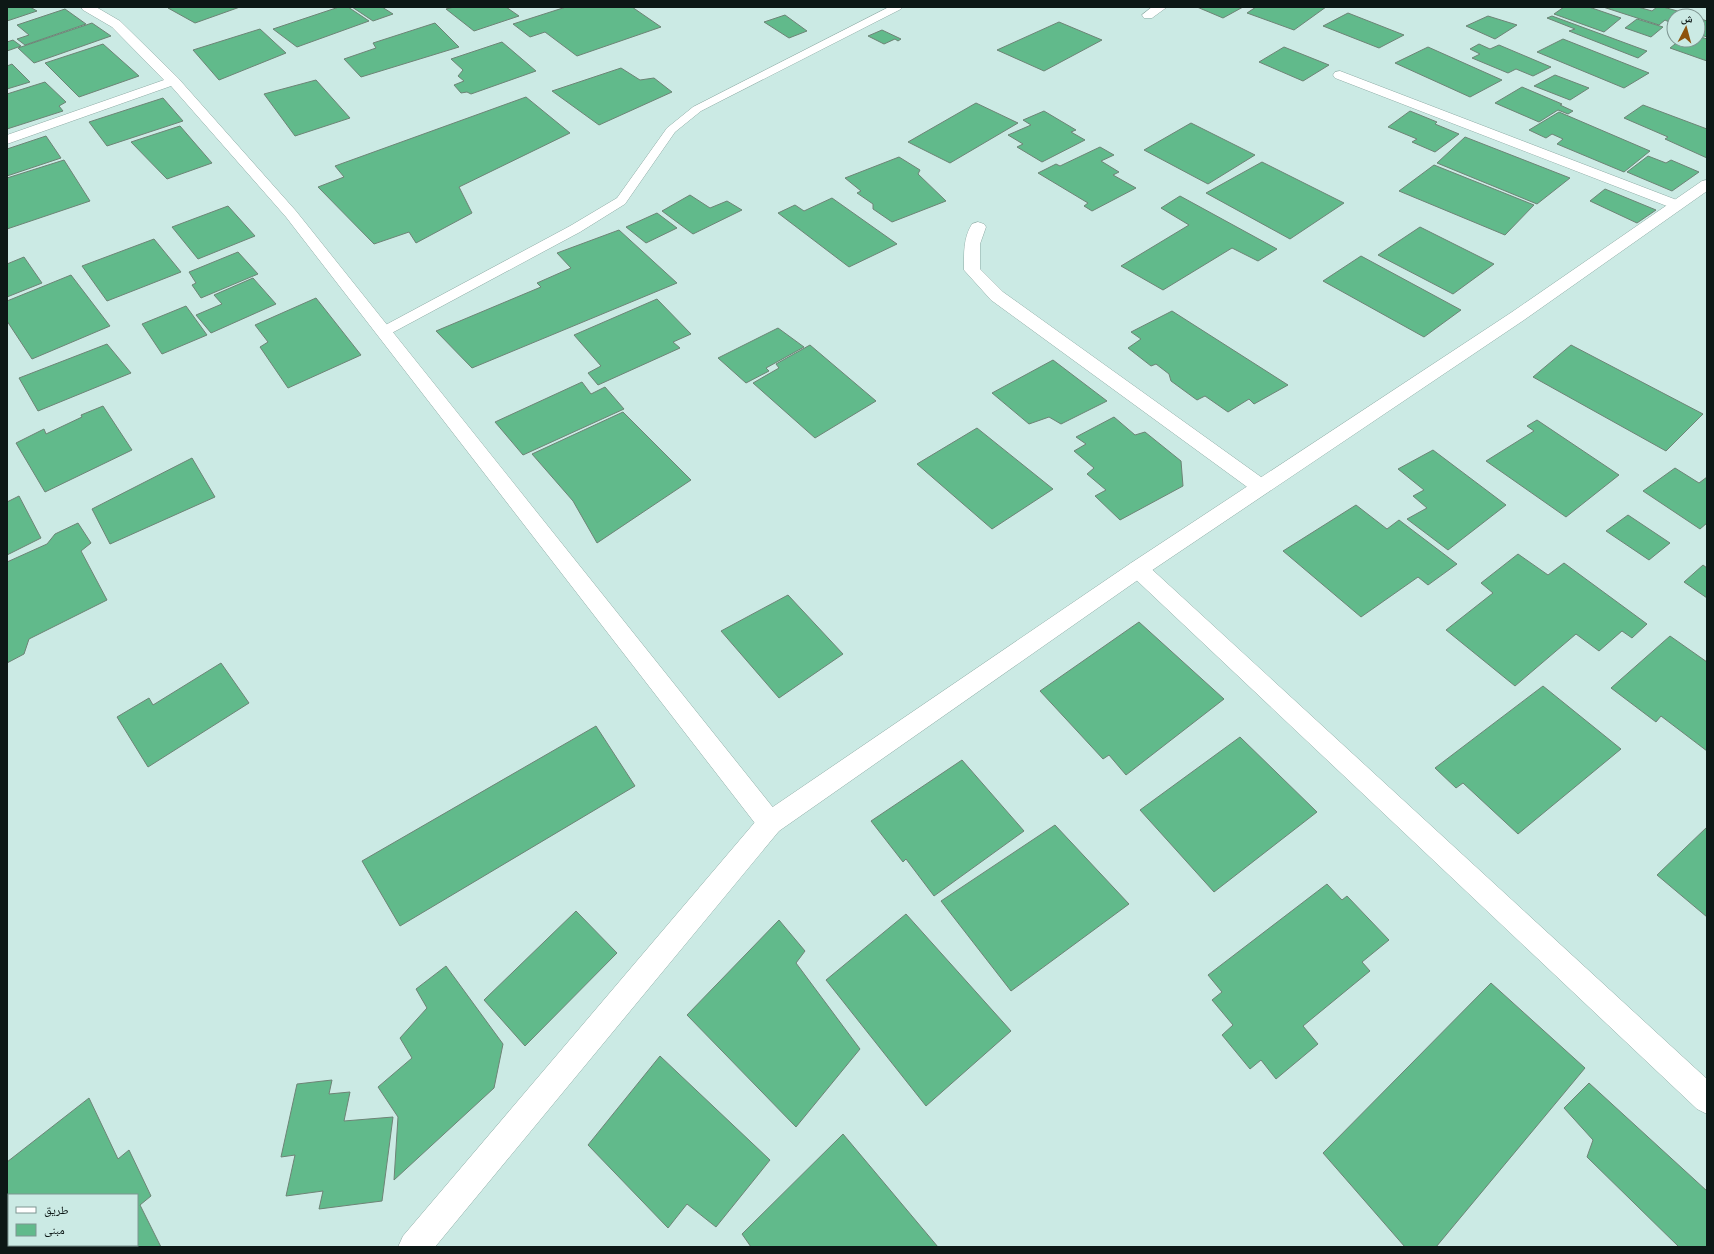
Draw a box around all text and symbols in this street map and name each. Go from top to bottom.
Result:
north arrow [1666,8,1706,48]
text: ش [1680,10,1694,27]
legend [8,1194,138,1246]
text: طريق [44,1202,69,1218]
text: مبنى [44,1222,65,1238]

